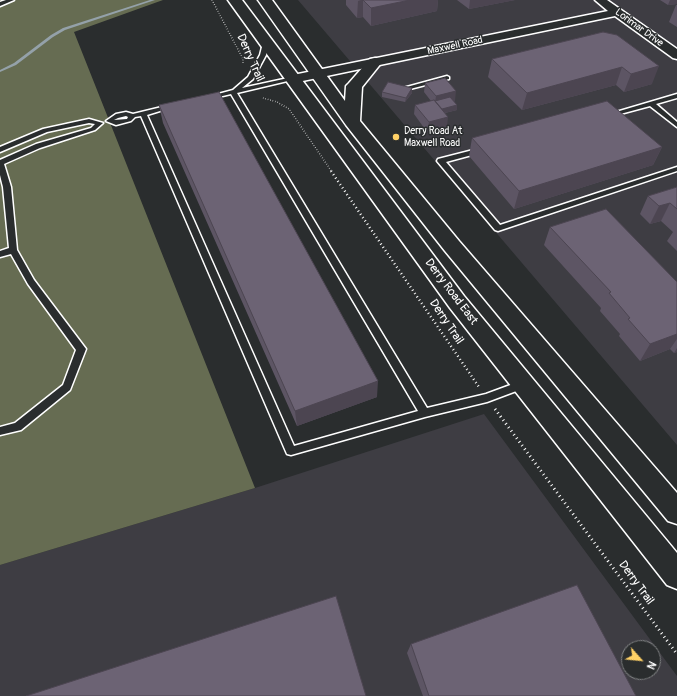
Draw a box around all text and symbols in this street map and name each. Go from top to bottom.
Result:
street label: Lorimar Drive [613,6,665,50]
street label: Derry Trail [233,32,267,84]
street label: Maxwell Road [426,34,484,58]
place label: Derry Road At Maxwell Road [404,125,462,148]
marker: Derry Road At Maxwell Road [391,132,401,142]
street label: Derry Road East [421,256,481,328]
street label: Derry Trail [426,297,466,347]
street label: Derry Trail [615,558,657,608]
north arrow [621,640,661,680]
text: N [644,659,659,671]

